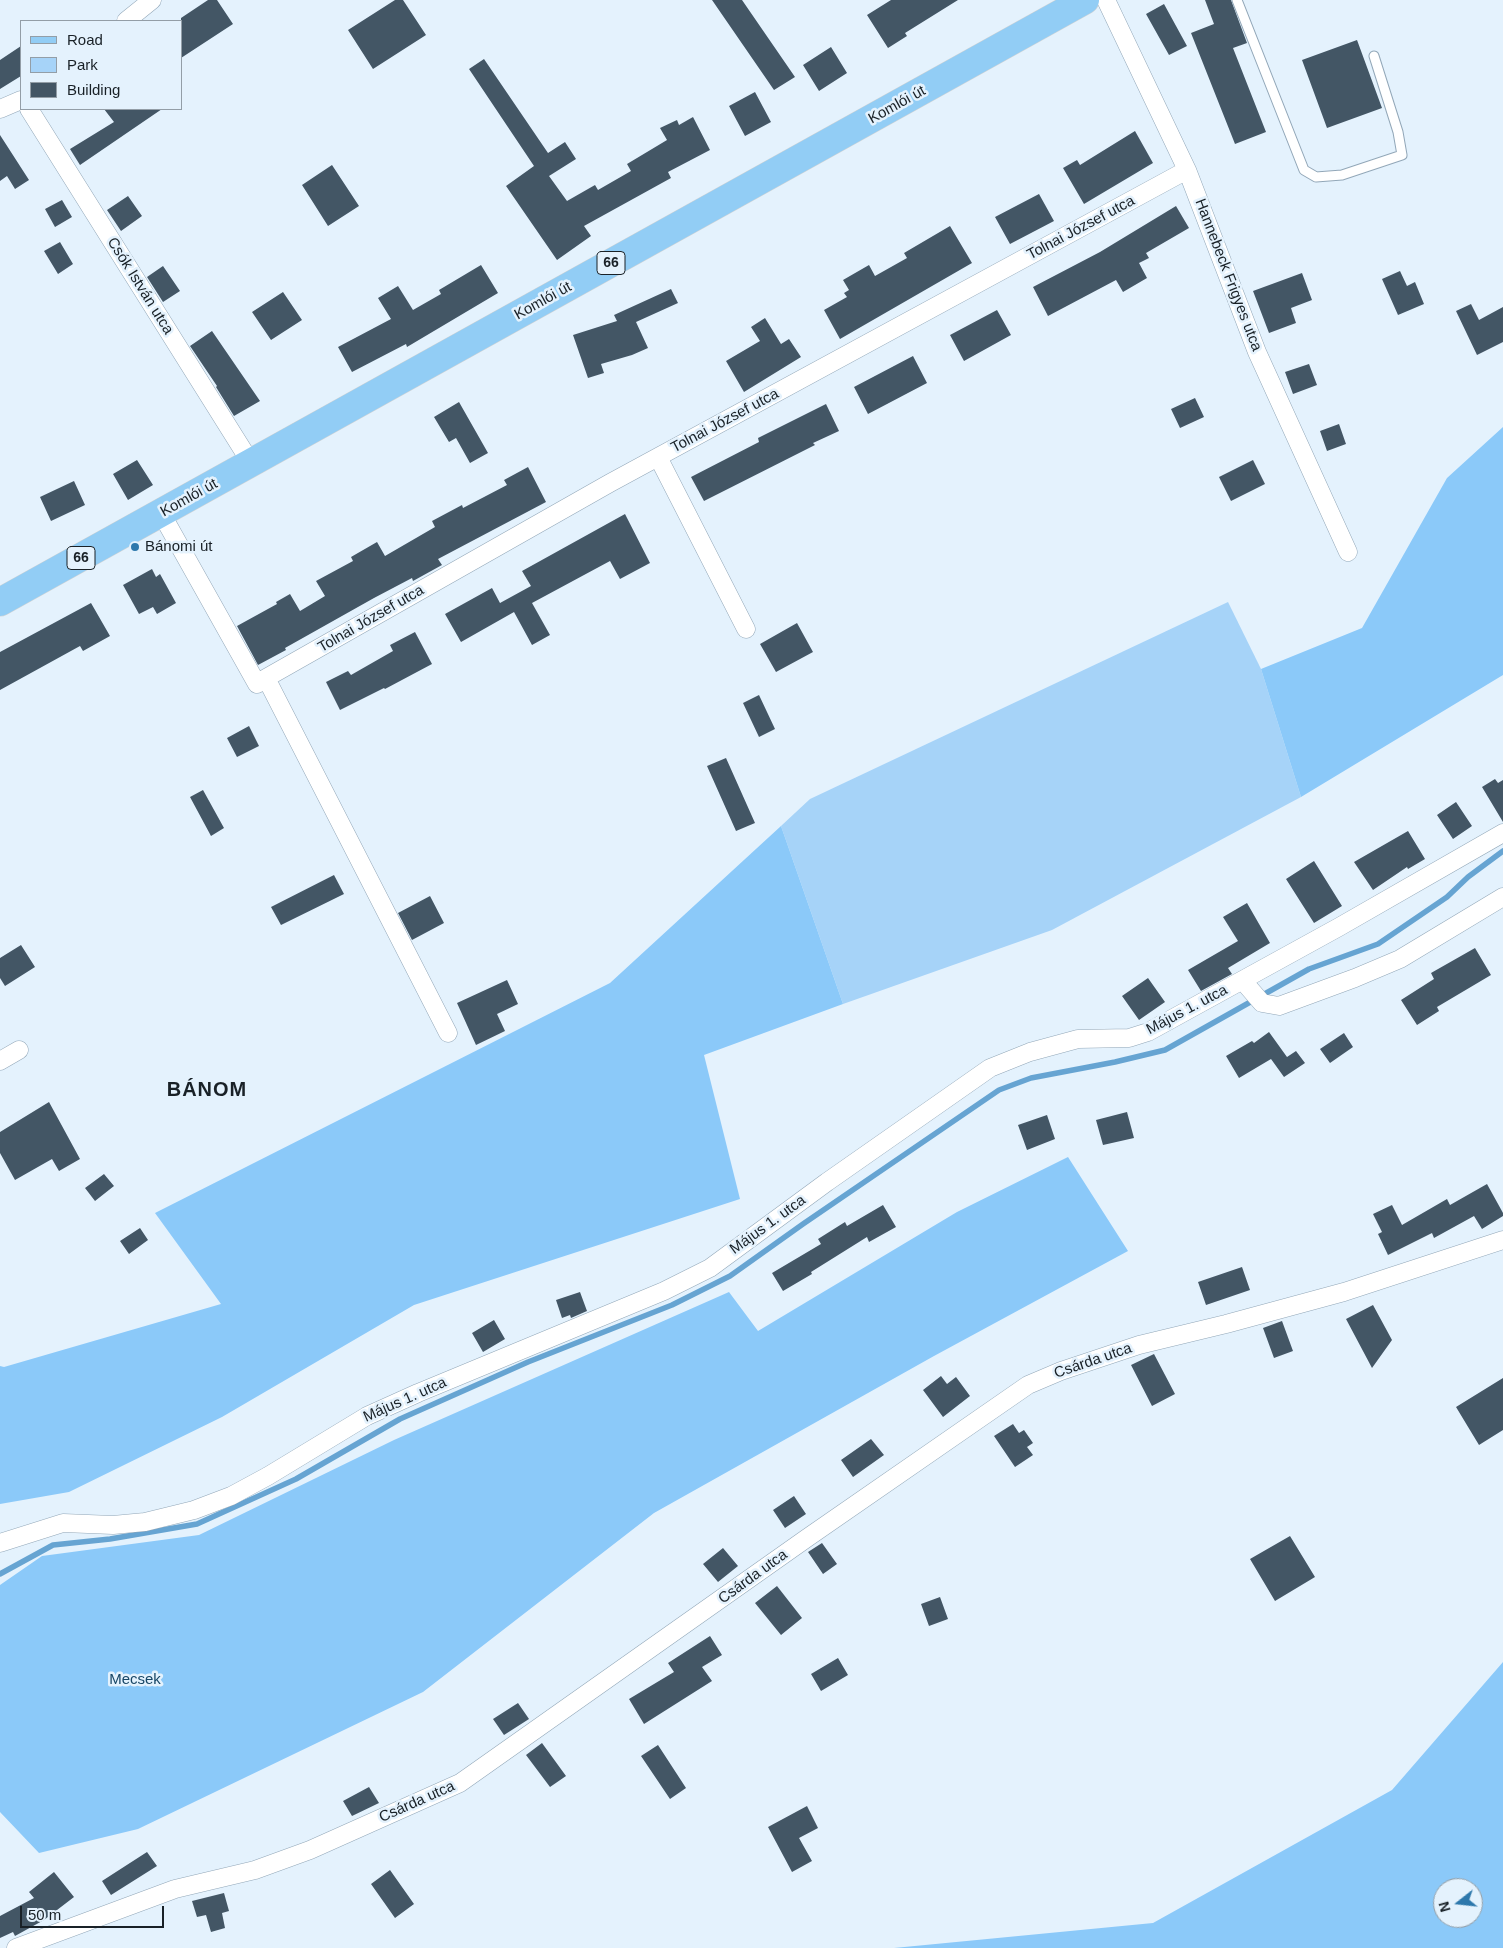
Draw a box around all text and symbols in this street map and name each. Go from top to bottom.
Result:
legend [20,20,182,110]
text: Road [67,31,103,48]
text: Park [67,56,98,73]
text: Building [67,81,120,98]
street label: Komlói út [865,82,929,128]
street label: Tolnai József utca [1024,192,1138,264]
street label: Hannebeck Frigyes utca [1191,196,1265,354]
street label: Csók István utca [103,234,177,338]
road number: 66 [597,252,625,274]
street label: Komlói út [511,278,575,324]
street label: Tolnai József utca [668,385,782,457]
street label: Komlói út [157,475,221,521]
place label: Bánomi út [145,538,213,556]
marker: Bánomi út [129,541,141,553]
road number: 66 [67,546,95,570]
street label: Tolnai József utca [315,581,427,657]
street label: Május 1. utca [1143,981,1231,1039]
district label: BÁNOM [166,1078,248,1102]
street label: Május 1. utca [727,1192,809,1258]
street label: Csárda utca [1052,1339,1134,1383]
street label: Május 1. utca [361,1374,449,1426]
street label: Csárda utca [715,1546,791,1608]
park label: Mecsek [109,1671,161,1689]
street label: Csárda utca [376,1777,458,1827]
north arrow [1433,1878,1483,1928]
scale bar [22,1896,166,1928]
text: N [1435,1900,1454,1914]
text: 50 m [28,1906,61,1923]

